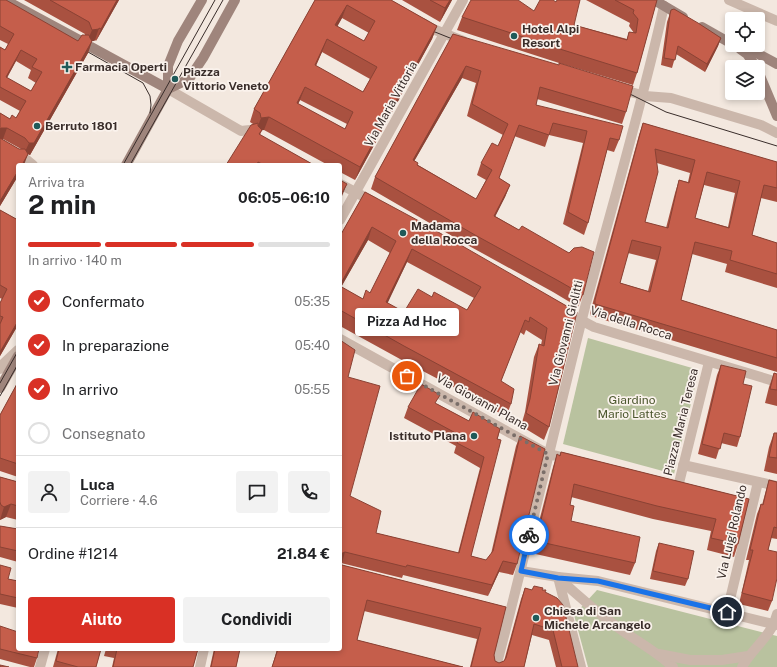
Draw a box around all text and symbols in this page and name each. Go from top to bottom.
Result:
map controls [725,12,765,100]
button: locate [725,12,765,52]
place label: Hotel Alpi Resort [522,22,579,50]
marker: Hotel Alpi Resort [509,31,519,41]
street label: Via Maria Vittoria [362,59,420,149]
place label: Farmacia Operti [75,60,167,74]
button: layers [725,60,765,100]
marker: Farmacia Operti [62,62,72,72]
place label: Piazza Vittorio Veneto [183,65,269,93]
marker: Piazza Vittorio Veneto [170,74,180,84]
place label: Berruto 1801 [45,119,118,133]
marker: Berruto 1801 [32,121,42,131]
text: Arriva tra [28,175,84,190]
text: 2 min [28,189,96,220]
text: 06:05–06:10 [238,189,330,206]
place label: Madama della Rocca [411,219,477,247]
marker: Madama della Rocca [398,228,408,238]
text: In arrivo · 140 m [28,253,122,268]
street label: Via Giovanni Giolitti [546,279,586,387]
icon: check [28,290,50,312]
text: Confermato [62,293,144,310]
text: 05:35 [294,294,330,309]
street label: Via della Rocca [588,303,674,343]
callout: Pizza Ad Hoc [355,308,459,336]
text: Pizza Ad Hoc [367,314,447,329]
icon: check [28,334,50,356]
text: In preparazione [62,337,169,354]
text: 05:40 [295,338,330,353]
pin [390,359,424,393]
icon: bag [396,365,418,387]
street label: Piazza Maria Teresa [661,367,701,477]
street label: Via Giovanni Plana [434,371,530,433]
icon: check [28,378,50,400]
text: In arrivo [62,381,118,398]
text: 05:55 [294,382,330,397]
park label: Giardino Mario Lattes [597,393,667,421]
text: Consegnato [62,425,145,442]
place label: Istituto Plana [389,429,466,443]
marker: Istituto Plana [469,431,479,441]
button: person [28,471,70,513]
button: chat [236,471,278,513]
button: phone [288,471,330,513]
text: Luca [80,476,114,493]
street label: Via Luigi Rolando [714,483,750,581]
text: Corriere · 4.6 [80,493,158,508]
courier [509,515,549,555]
icon: bike [518,524,540,546]
text: Ordine #1214 [28,545,118,562]
text: 21.84 € [277,545,330,562]
pin [710,595,744,629]
button: Aiuto [28,597,175,643]
button: Condividi [183,597,330,643]
icon: home [716,601,738,623]
place label: Chiesa di San Michele Arcangelo [544,604,651,632]
marker: Chiesa di San Michele Arcangelo [531,613,541,623]

